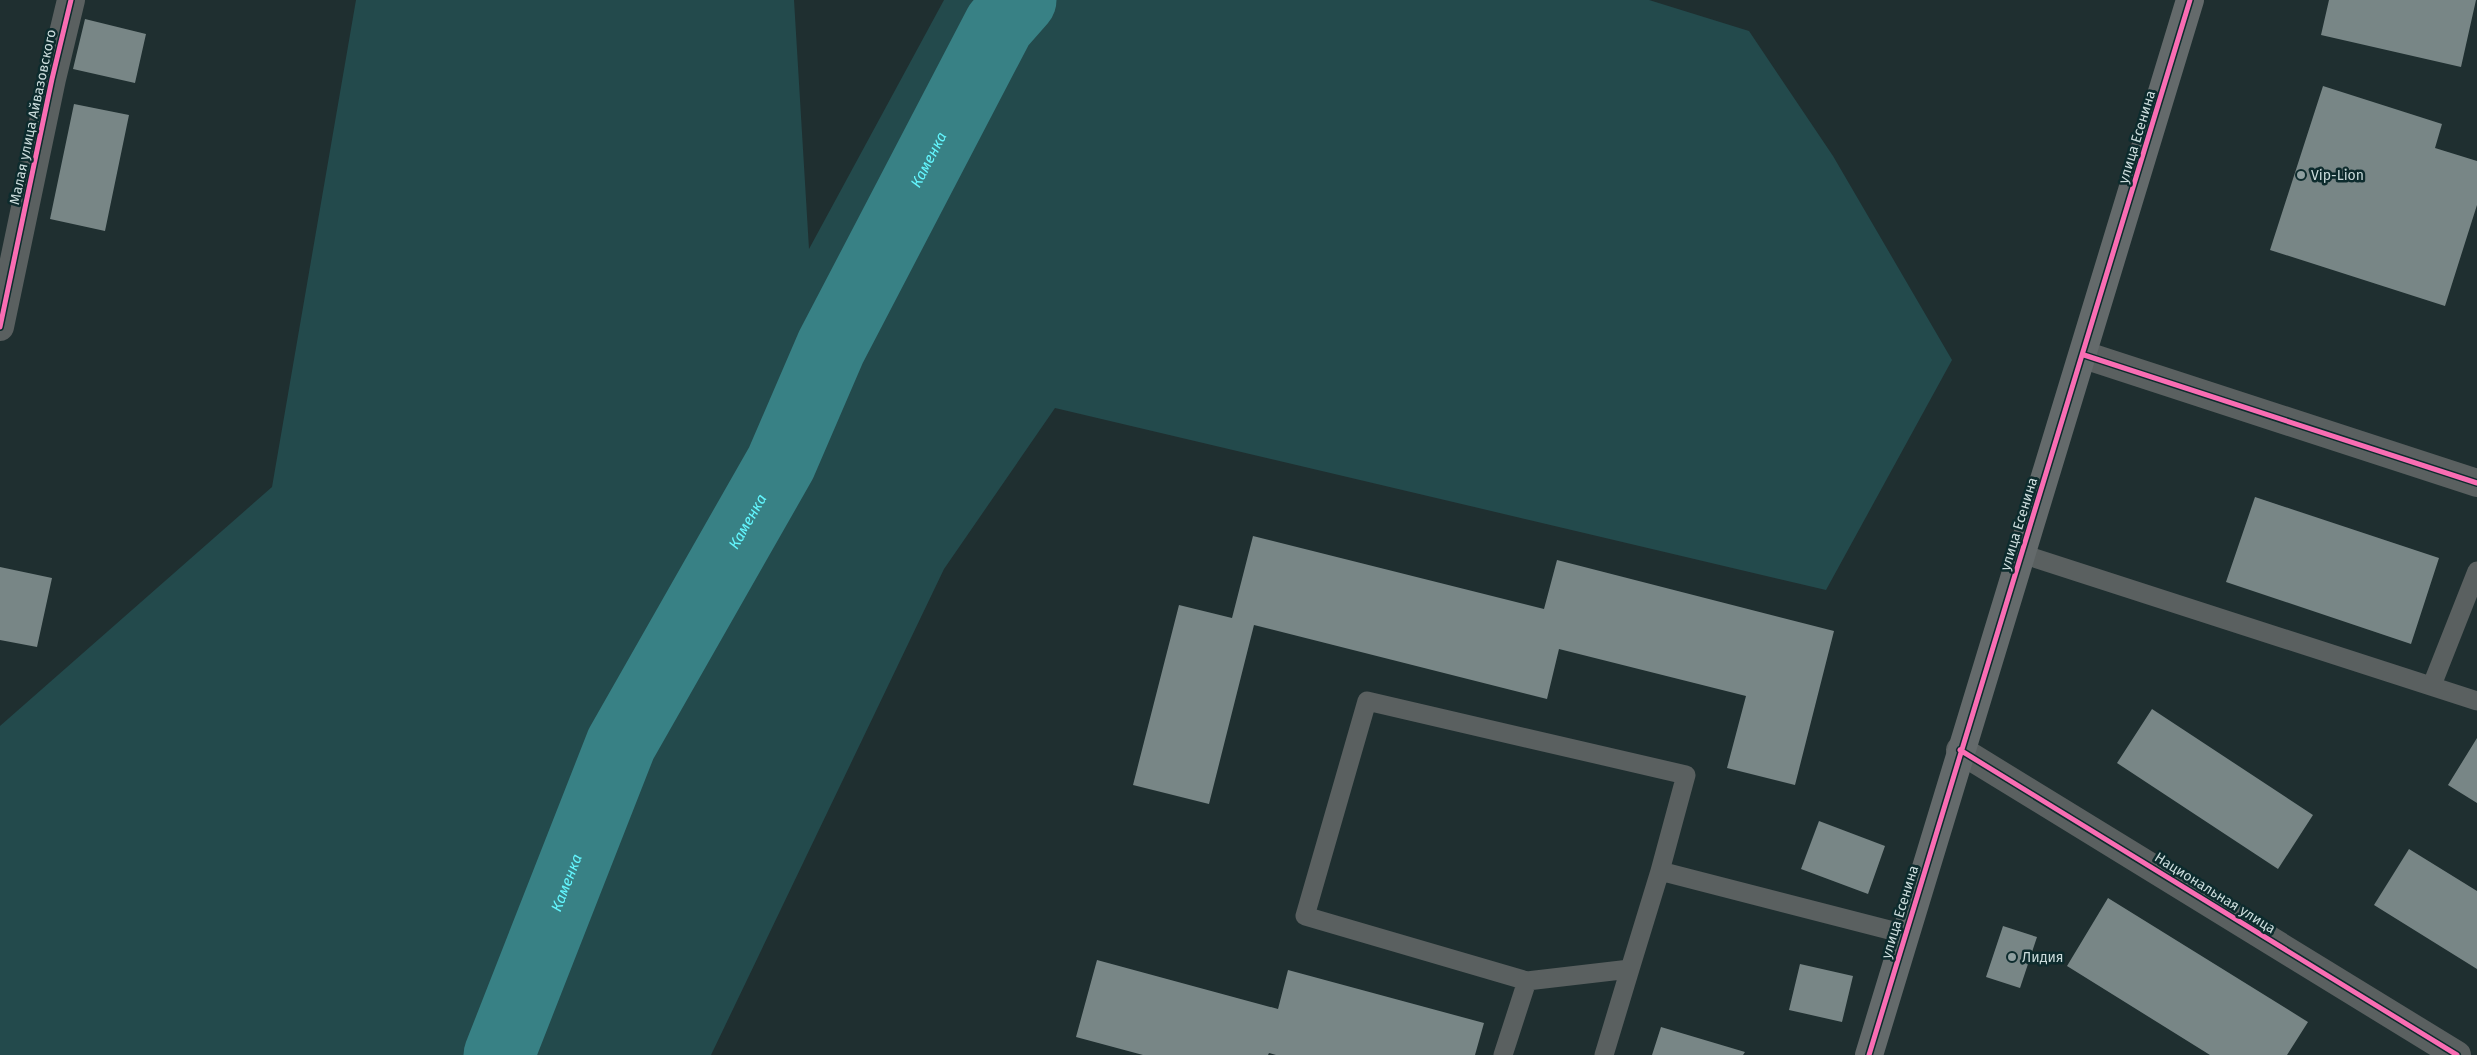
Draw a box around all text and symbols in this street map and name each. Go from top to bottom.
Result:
street label: Малая улица Айвазовского [6,28,60,206]
street label: улица Есенина [2115,88,2159,186]
water label: Каменка [907,129,951,191]
place label: Vip-Lion [2311,167,2364,184]
marker: Vip-Lion [2295,169,2307,181]
street label: улица Есенина [1997,475,2041,573]
water label: Каменка [725,491,770,552]
street label: Национальная улица [2151,849,2279,937]
water label: Каменка [547,851,586,914]
street label: улица Есенина [1878,863,1922,961]
place label: Лидия [2022,949,2064,966]
marker: Лидия [2006,951,2018,963]

